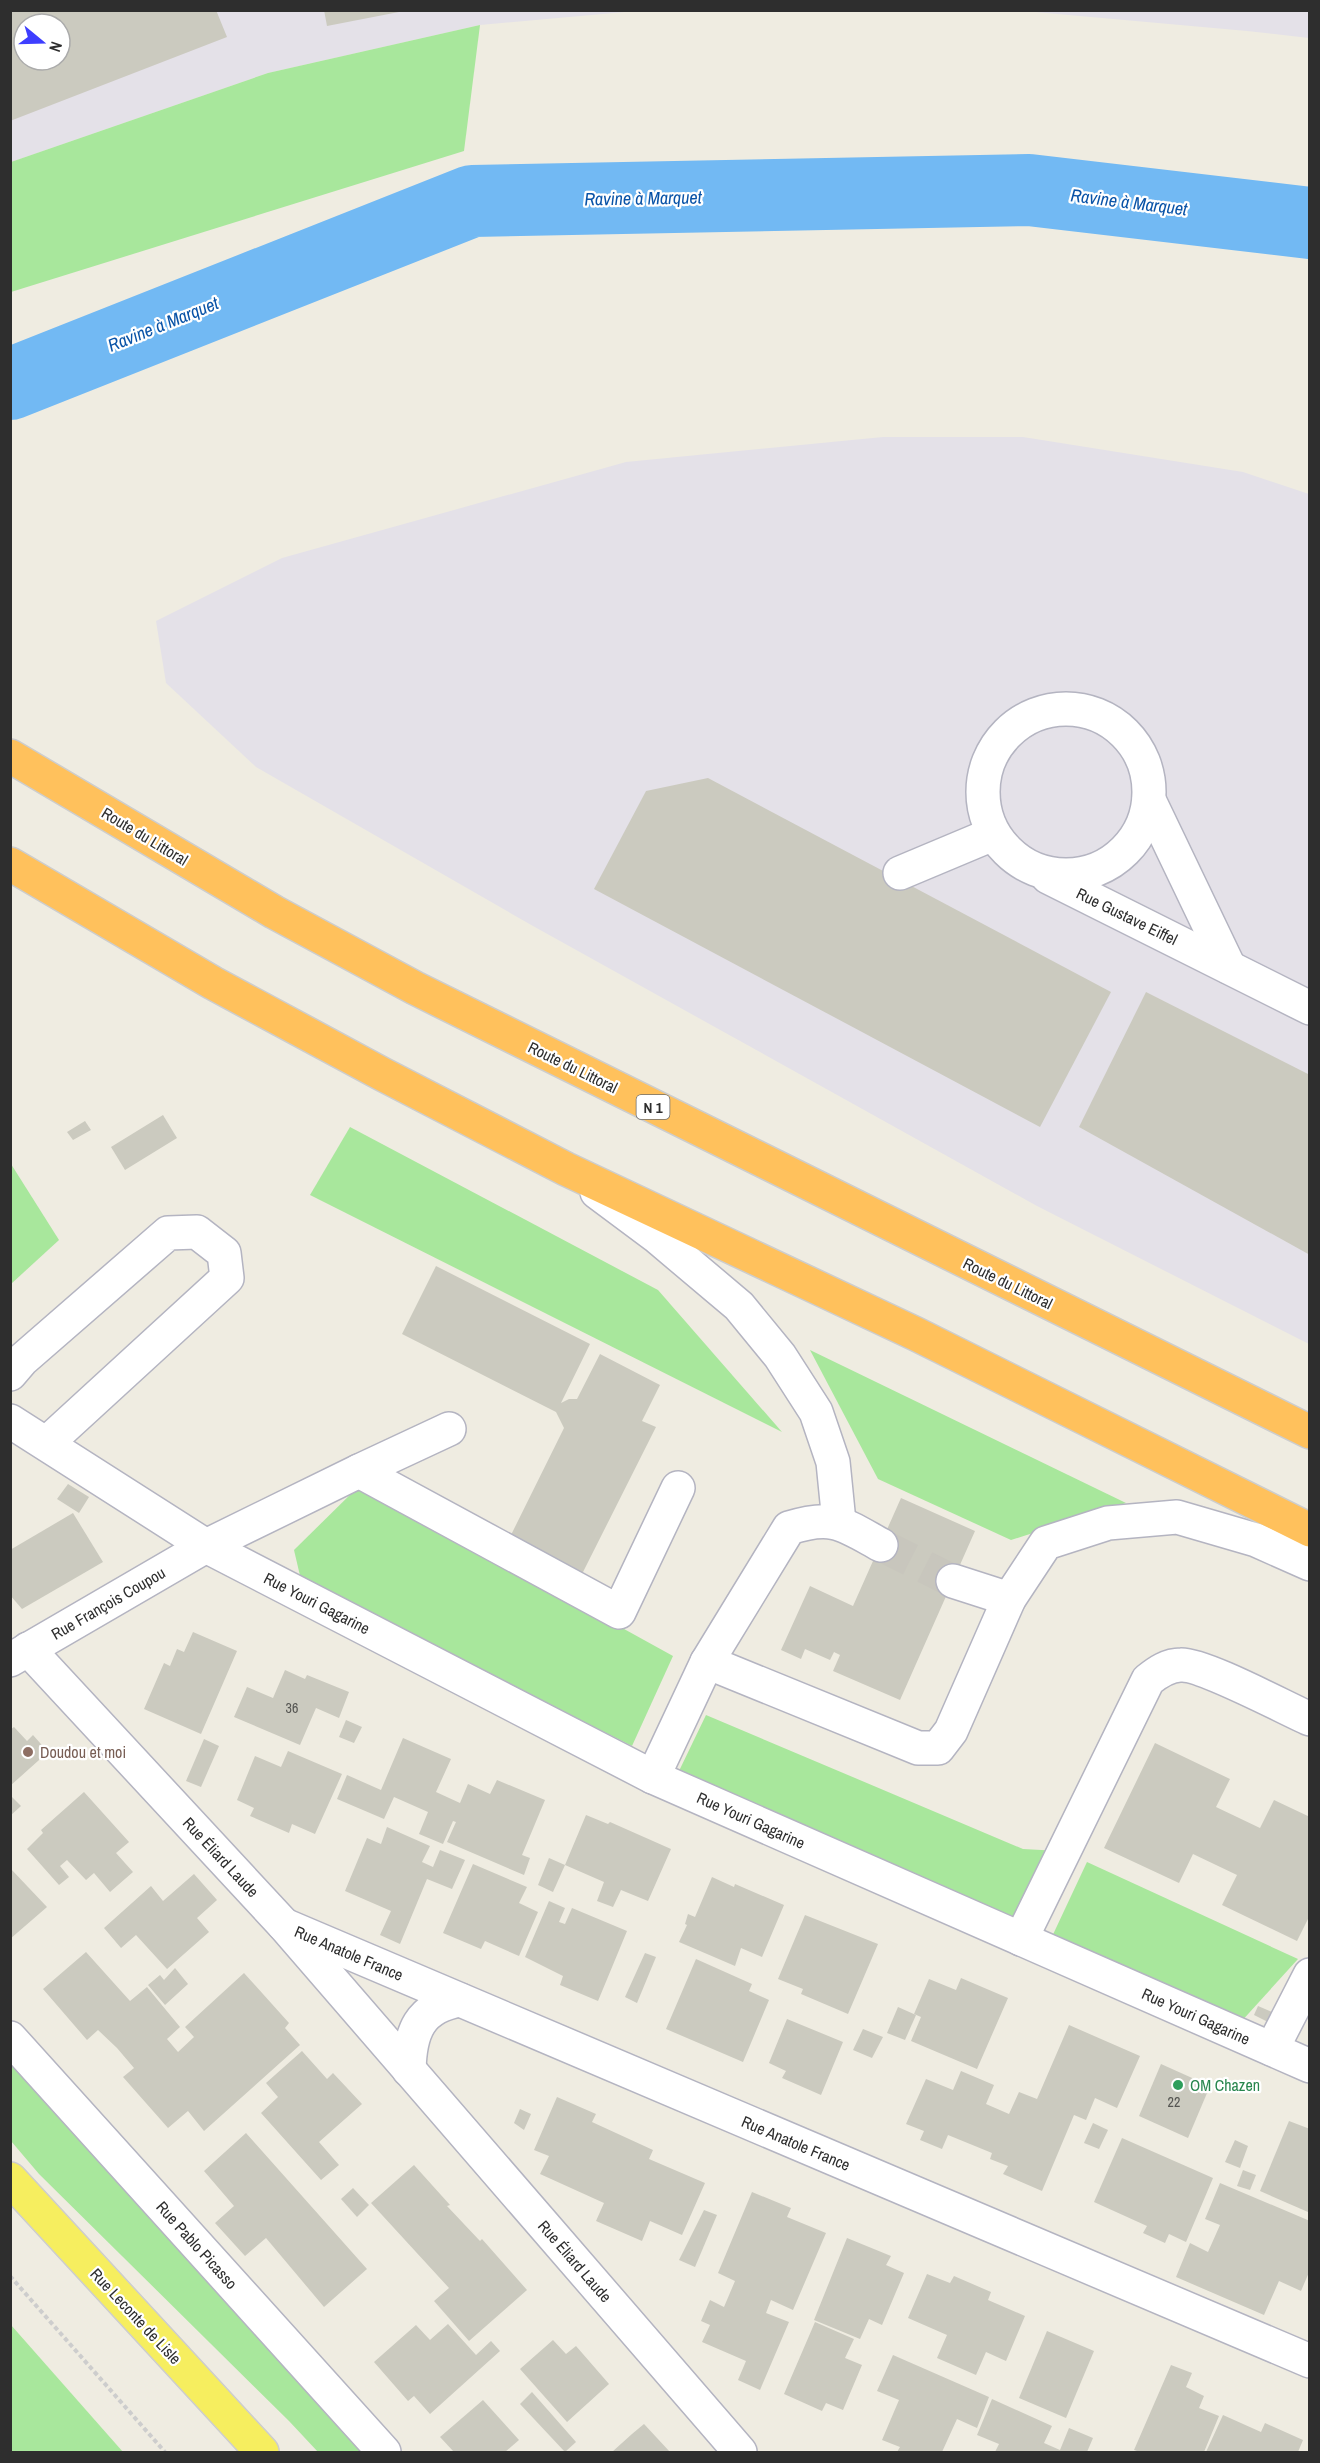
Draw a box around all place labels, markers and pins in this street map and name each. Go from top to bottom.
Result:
place label: Doudou et moi [40,1741,126,1763]
marker: Doudou et moi [21,1745,35,1759]
place label: OM Chazen [1190,2074,1260,2096]
marker: OM Chazen [1171,2078,1185,2092]

